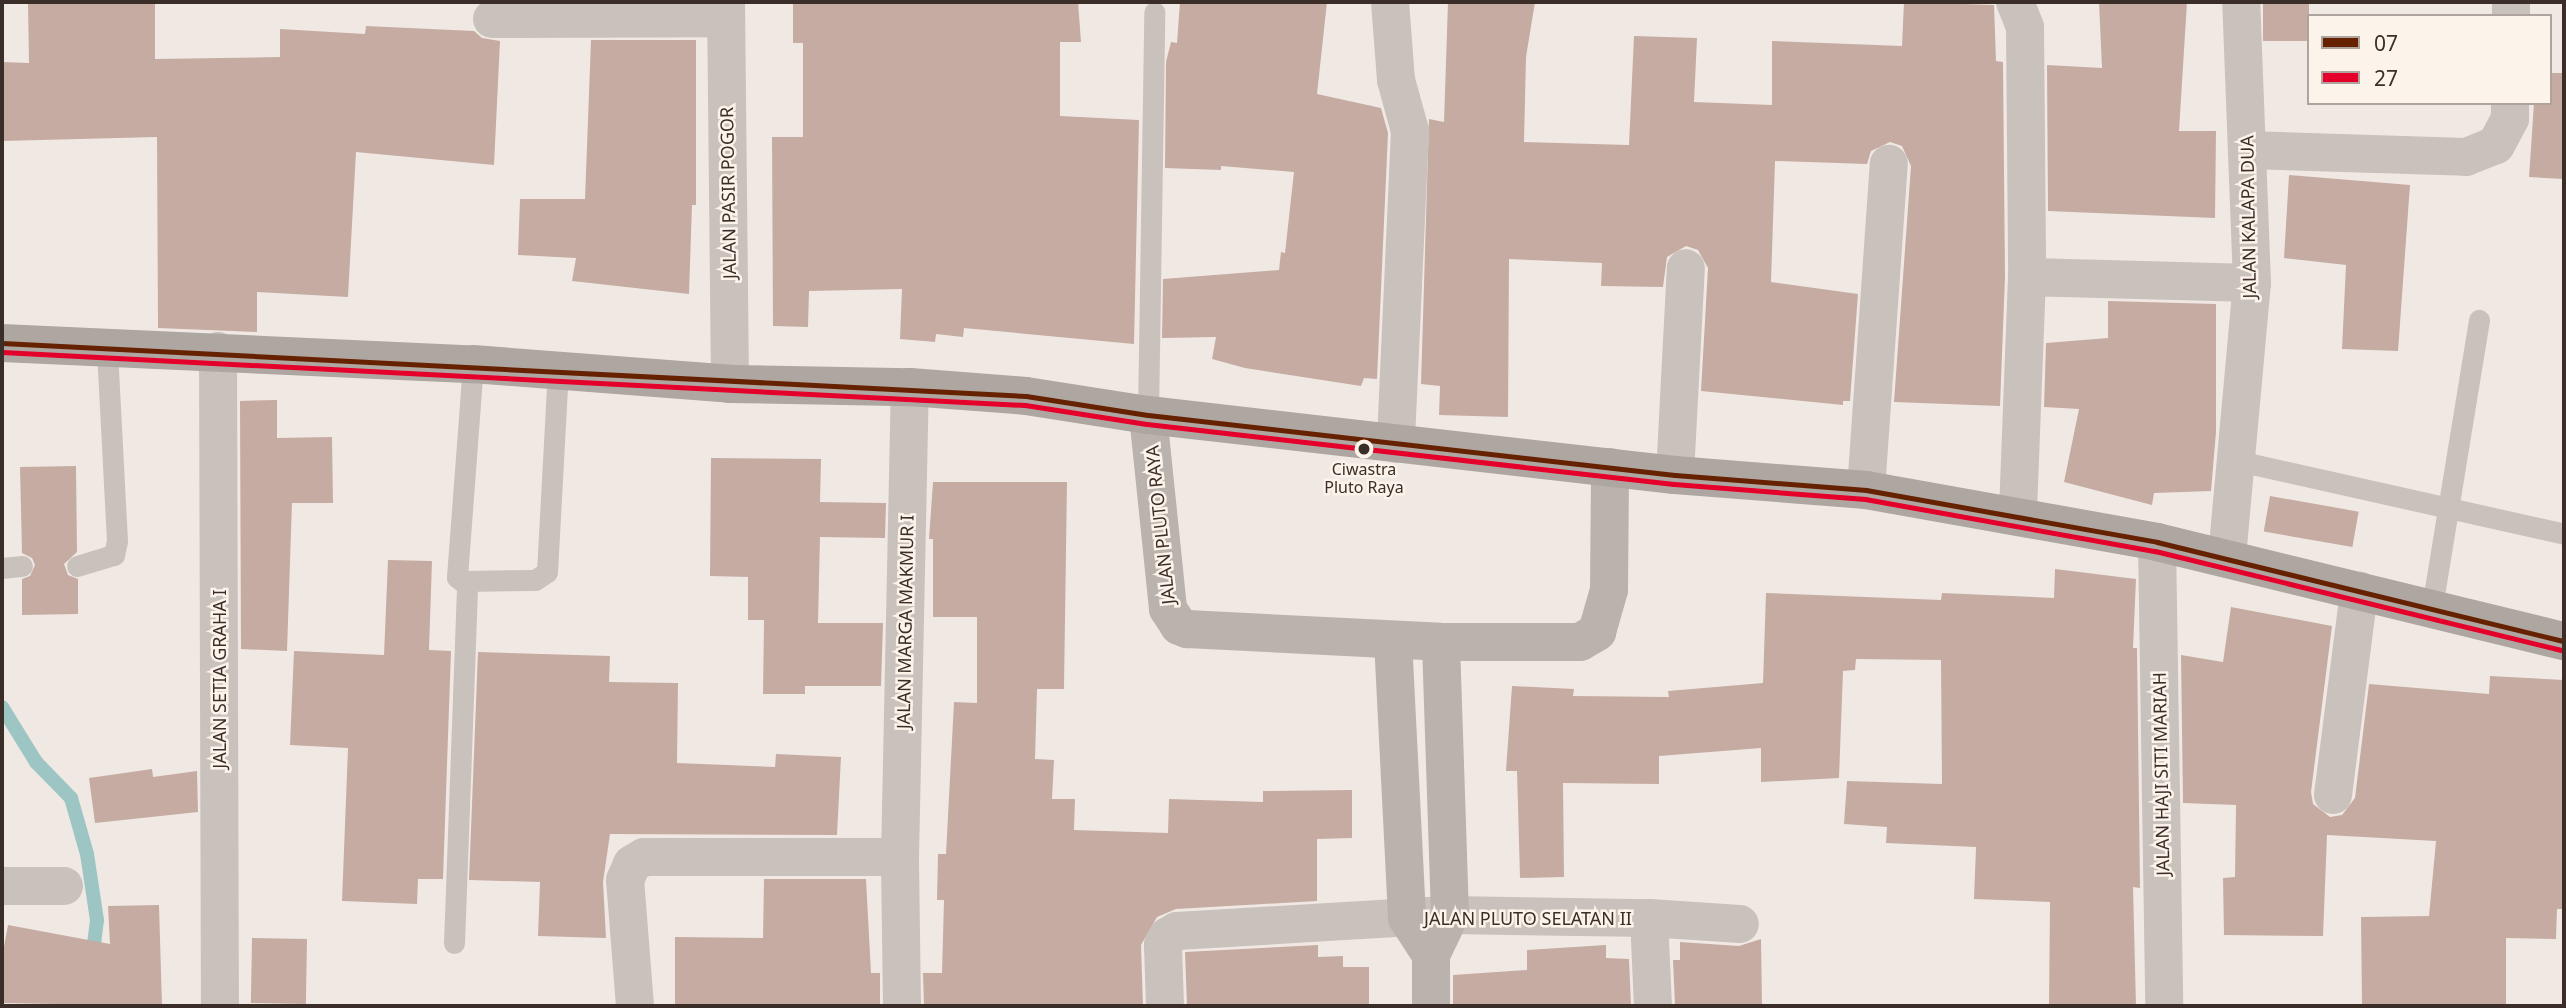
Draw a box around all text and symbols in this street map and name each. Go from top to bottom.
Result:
legend [2307,14,2552,105]
text: 07 [2374,29,2398,57]
text: 27 [2374,64,2398,92]
street label: JALAN PASIR POGOR [716,107,740,279]
street label: JALAN KALAPA DUA [2236,135,2260,299]
marker: Ciwastra Pluto Raya [1357,442,1371,456]
street label: JALAN PLUTO RAYA [1141,444,1179,606]
place label: Ciwastra Pluto Raya [1324,459,1404,497]
street label: JALAN MARGA MAKMUR I [892,515,918,729]
street label: JALAN SETIA GRAHA I [208,589,230,769]
street label: JALAN HAJI SITI MARIAH [2148,672,2174,876]
street label: JALAN PLUTO SELATAN II [1424,907,1632,929]

